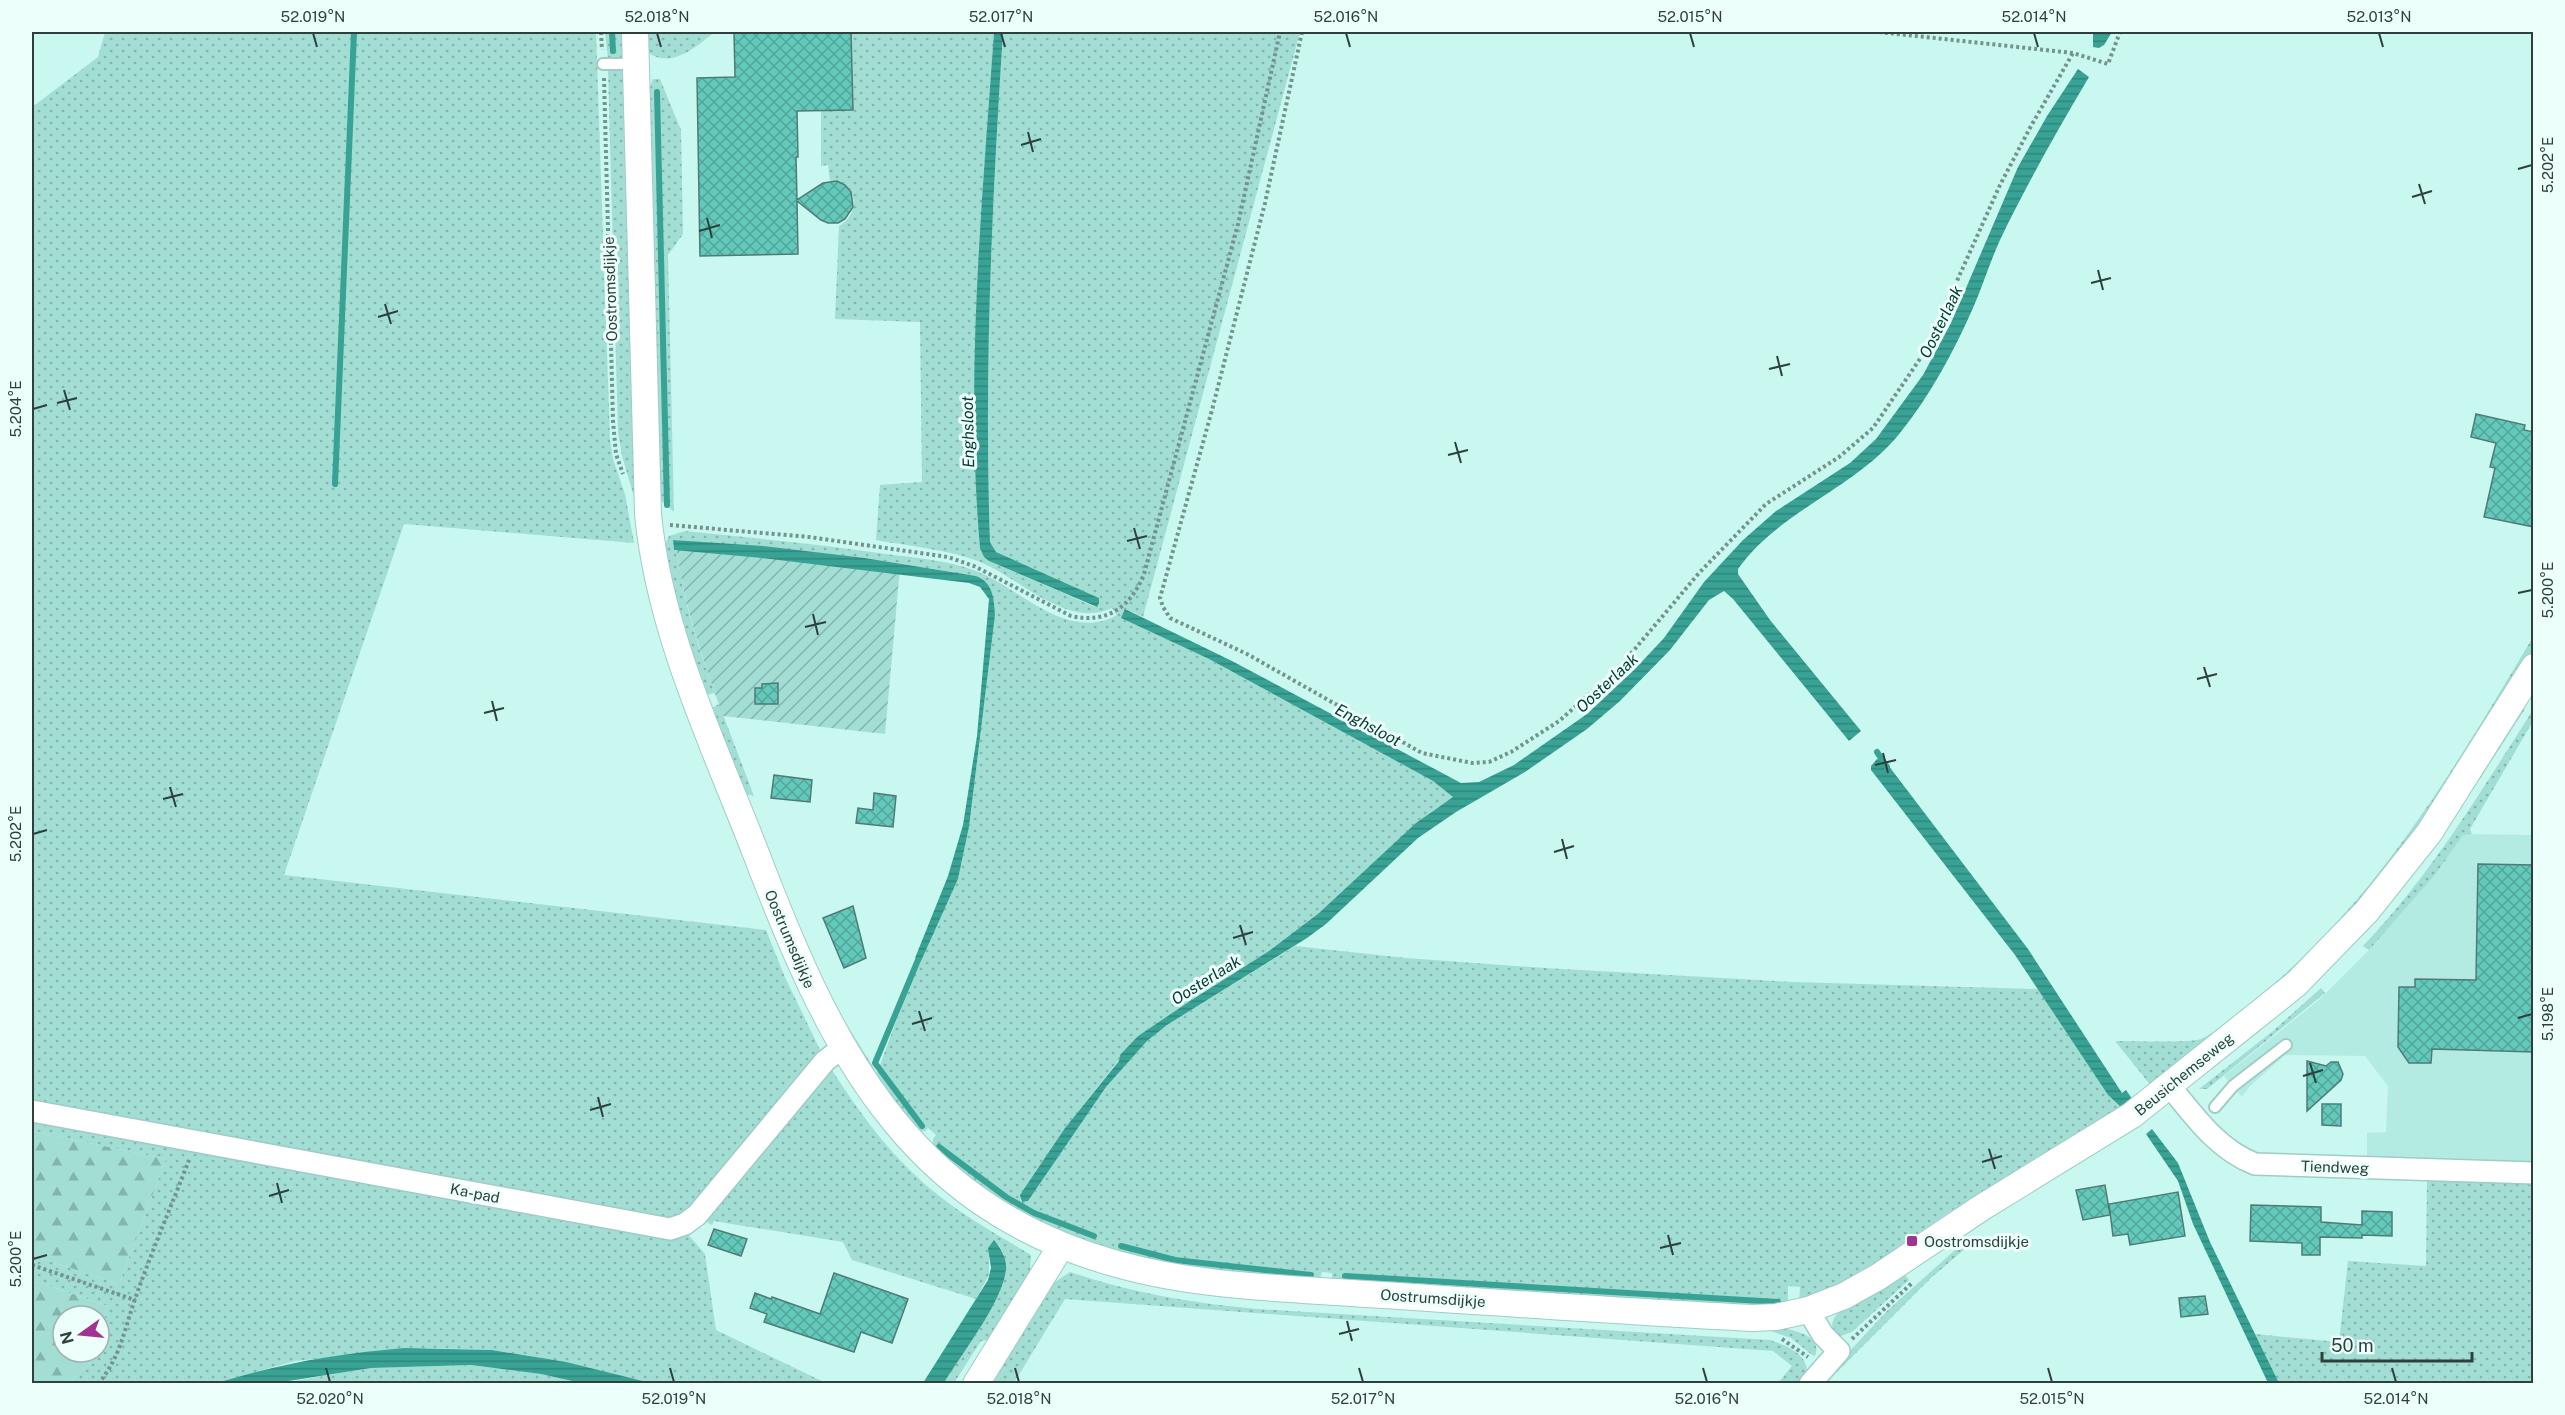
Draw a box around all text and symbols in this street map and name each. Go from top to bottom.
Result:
text: 52.019°N [281,8,345,25]
text: 52.018°N [624,8,690,25]
text: 52.017°N [969,8,1033,25]
text: 52.016°N [1314,8,1378,25]
text: 52.015°N [1657,8,1723,25]
text: 52.014°N [2002,8,2066,25]
text: 52.013°N [2347,8,2411,25]
text: 5.202°E [2539,137,2556,193]
street label: Oostromsdijkje [600,236,620,342]
water label: Oosterlaak [1915,282,1967,361]
text: 5.204°E [7,380,24,438]
water label: Enghsloot [958,396,978,468]
text: 5.200°E [2539,562,2556,618]
water label: Oosterlaak [1572,649,1642,717]
water label: Enghsloot [1332,700,1404,750]
text: 5.202°E [7,806,24,862]
street label: Oostrumsdijkje [762,887,818,991]
water label: Oosterlaak [1168,951,1244,1009]
text: 5.198°E [2539,987,2556,1041]
street label: Beusichemseweg [2131,1029,2237,1119]
street label: Tiendweg [2301,1157,2369,1177]
street label: Ka-pad [449,1180,501,1206]
text: 5.200°E [7,1231,24,1287]
place label: Oostromsdijkje [1924,1233,2029,1250]
marker: Oostromsdijkje [1905,1234,1919,1248]
street label: Oostrumsdijkje [1380,1286,1486,1310]
north arrow [51,1304,111,1364]
scale bar [2322,1325,2472,1363]
text: N [56,1329,78,1346]
text: 50 m [2331,1335,2374,1356]
text: 52.020°N [296,1390,364,1407]
text: 52.019°N [642,1390,706,1407]
text: 52.018°N [986,1390,1052,1407]
text: 52.017°N [1331,1390,1395,1407]
text: 52.016°N [1675,1390,1739,1407]
text: 52.015°N [2019,1390,2085,1407]
text: 52.014°N [2364,1390,2428,1407]

